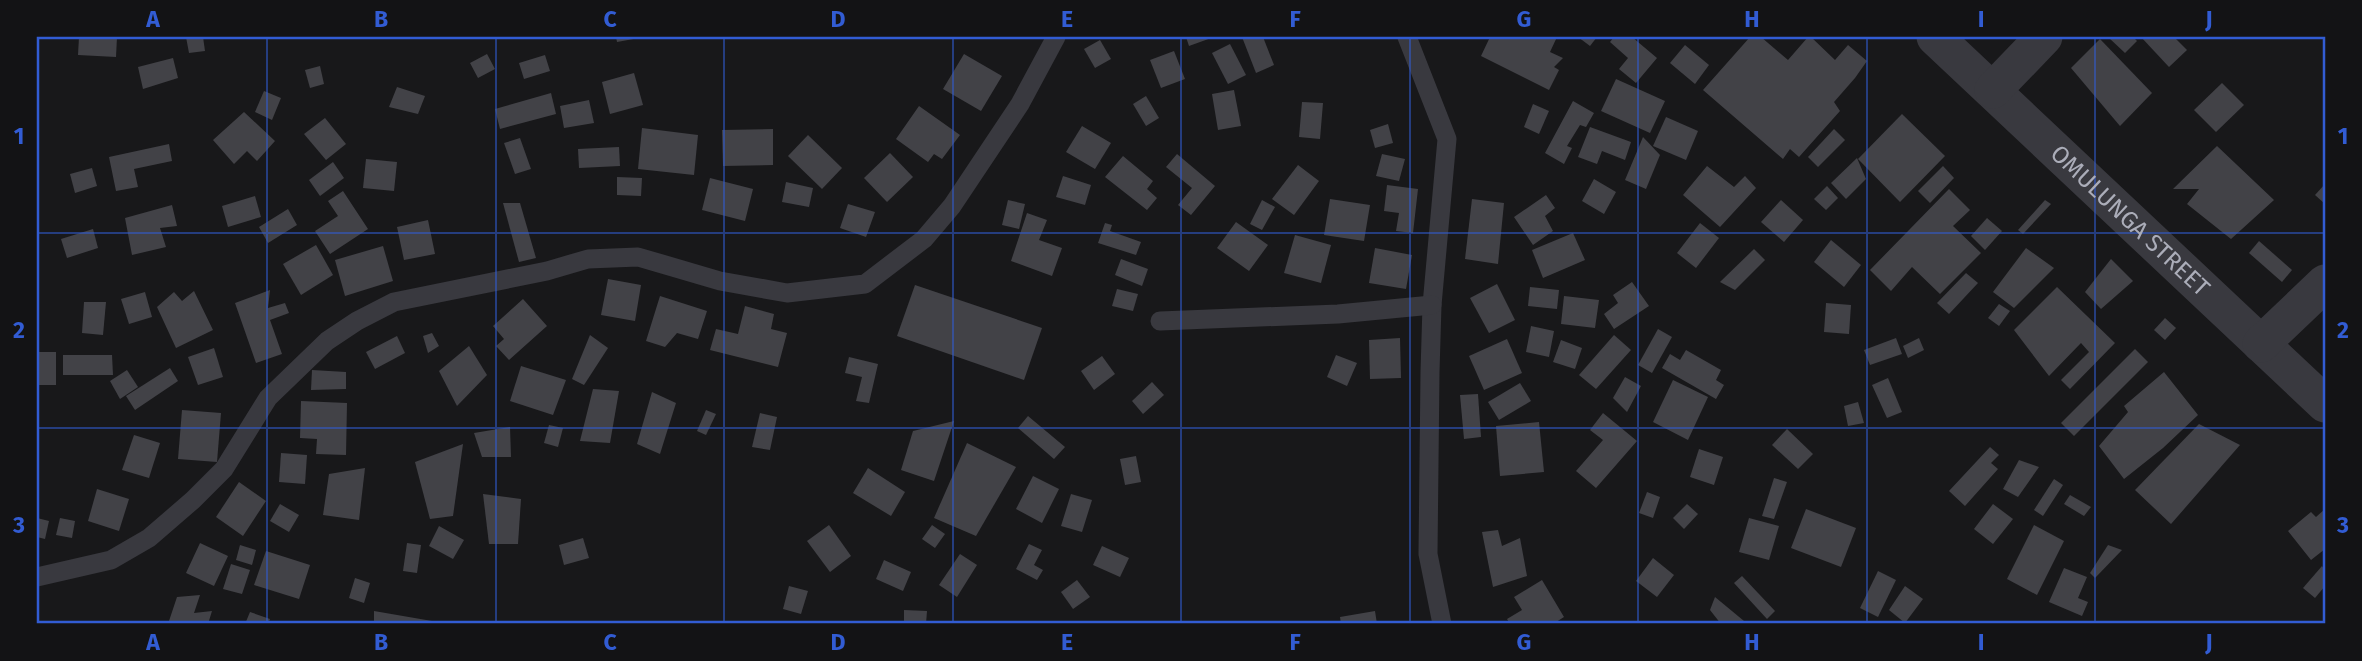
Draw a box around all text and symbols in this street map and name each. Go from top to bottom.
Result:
text: A [145,5,160,33]
text: B [374,5,388,33]
text: C [603,5,617,33]
text: D [831,5,846,33]
text: E [1061,5,1073,33]
text: F [1289,5,1301,33]
text: G [1517,5,1531,33]
text: H [1744,5,1760,33]
text: I [1978,5,1984,33]
text: J [2204,5,2213,33]
text: 1 [14,122,24,150]
text: 1 [2338,122,2348,150]
street label: OMULUNGA STREET [2045,139,2216,302]
text: 2 [13,316,25,344]
text: 2 [2337,316,2349,344]
text: 3 [12,511,25,539]
text: 3 [2336,511,2349,539]
text: A [145,628,160,656]
text: B [374,628,388,656]
text: C [603,628,617,656]
text: D [831,628,846,656]
text: E [1061,628,1073,656]
text: F [1289,628,1301,656]
text: G [1517,628,1531,656]
text: H [1744,628,1760,656]
text: I [1978,628,1984,656]
text: J [2204,628,2213,656]

